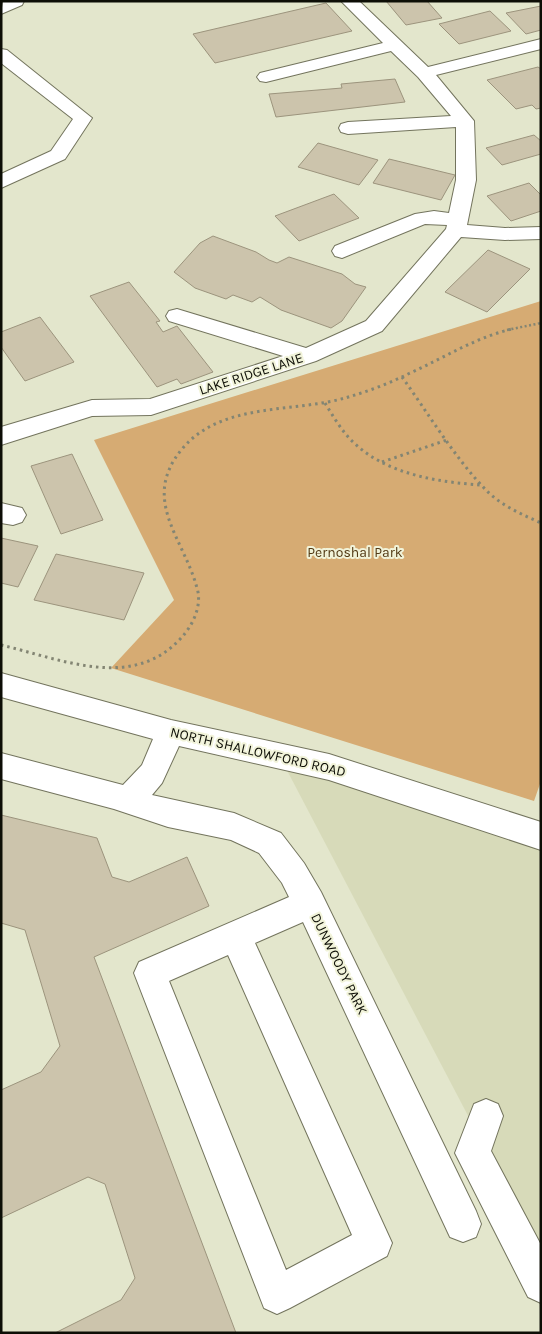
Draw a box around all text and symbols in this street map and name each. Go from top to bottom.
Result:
street label: LAKE RIDGE LANE [197,349,305,399]
park label: Pernoshal Park [307,544,403,561]
street label: NORTH SHALLOWFORD ROAD [168,723,348,781]
street label: DUNWOODY PARK [307,910,371,1018]

